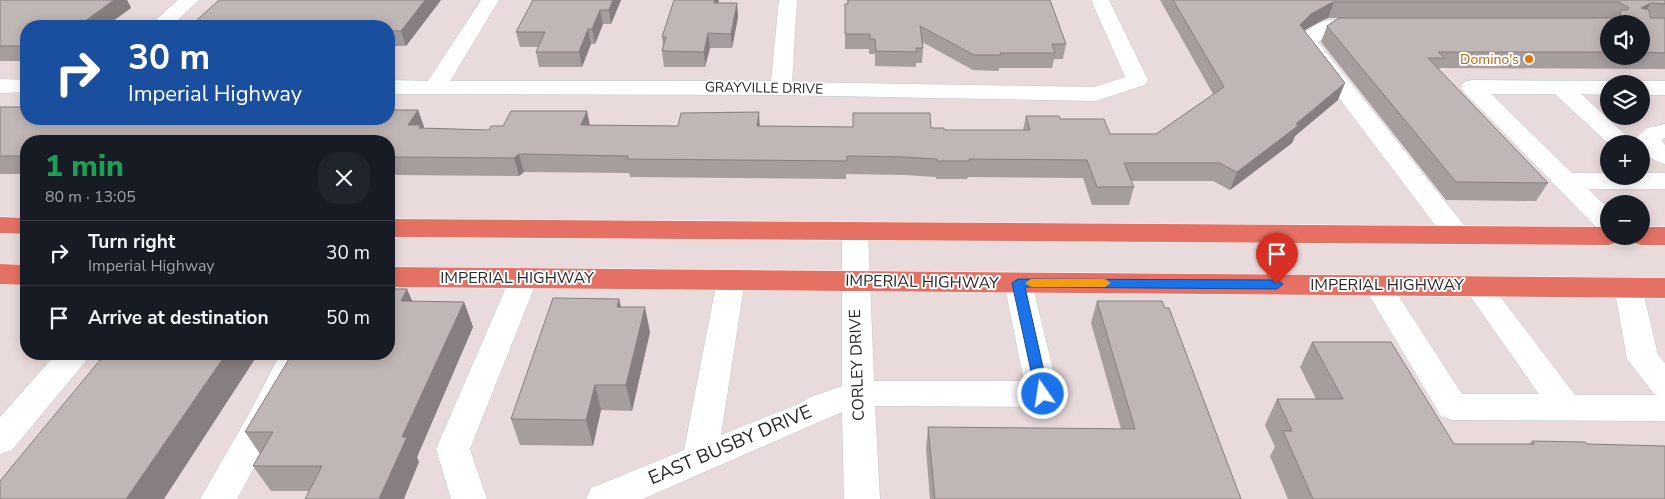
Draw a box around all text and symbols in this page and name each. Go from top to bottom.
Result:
map controls [1600,15,1650,245]
button: sound [1600,15,1650,65]
text: 30 m [128,34,210,81]
icon: right [45,40,110,105]
place label: Domino's [1460,50,1519,69]
marker: Domino's [1523,53,1535,65]
button: layers [1600,75,1650,125]
street label: GRAYVILLE DRIVE [705,77,823,99]
text: Imperial Highway [128,79,302,109]
button: + [1600,135,1650,185]
text: 1 min [45,146,124,187]
button: close [318,152,370,204]
text: 80 m · 13:05 [45,186,136,208]
button: − [1600,195,1650,245]
text: Turn right [88,229,175,255]
pin [1256,233,1298,284]
icon: right [45,239,73,267]
text: 30 m [326,240,370,266]
icon: arrive [1263,240,1291,268]
text: Imperial Highway [88,255,215,277]
street label: IMPERIAL HIGHWAY [440,267,594,289]
street label: IMPERIAL HIGHWAY [845,270,999,294]
street label: IMPERIAL HIGHWAY [1310,274,1464,296]
icon: arrive [45,304,73,332]
text: Arrive at destination [88,305,269,331]
text: 50 m [326,305,370,331]
street label: CORLEY DRIVE [844,309,870,421]
position arrow [1016,367,1068,419]
street label: EAST BUSBY DRIVE [644,399,816,491]

